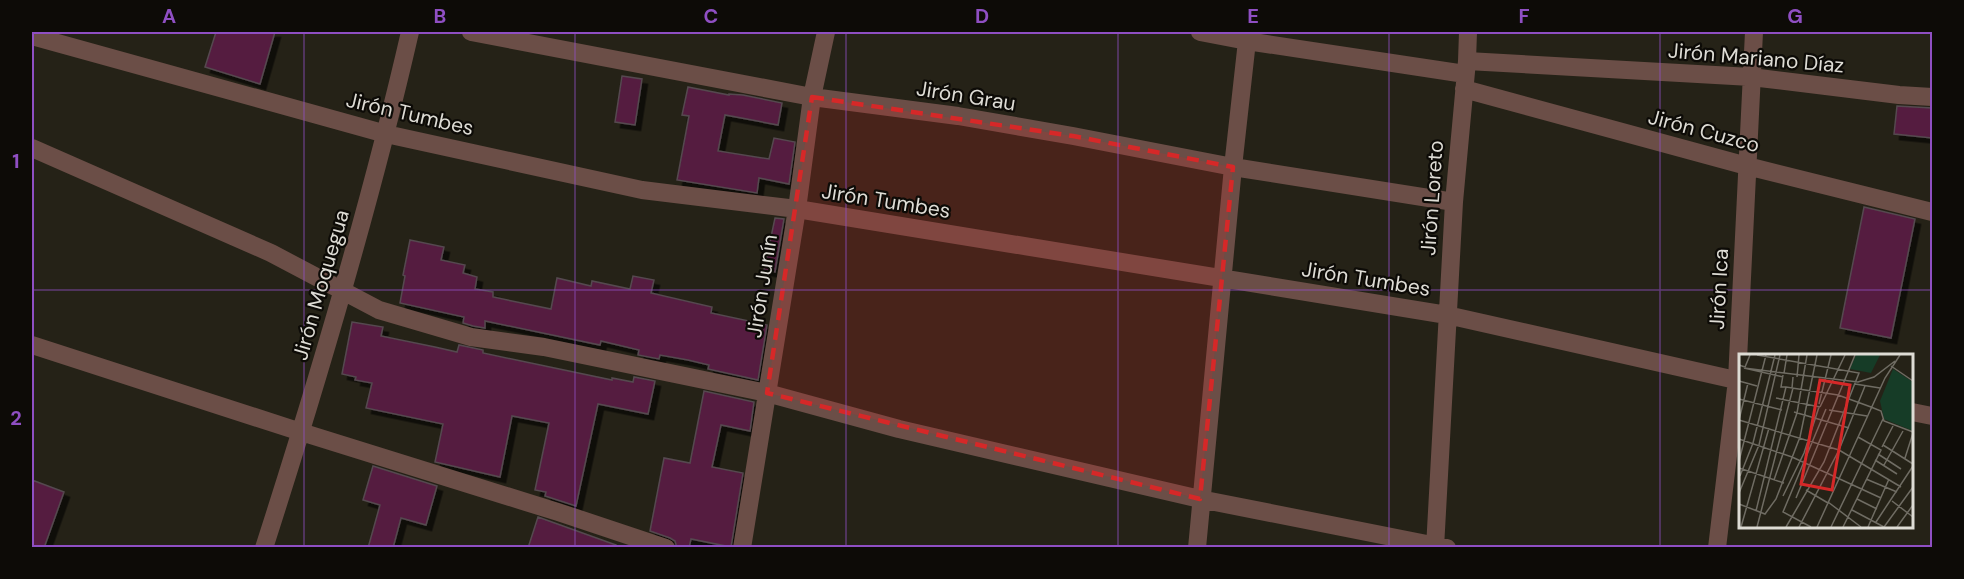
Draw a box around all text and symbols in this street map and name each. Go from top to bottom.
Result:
text: A [162,3,176,29]
text: B [434,3,446,29]
text: C [704,3,718,29]
text: D [975,3,989,29]
text: E [1247,3,1259,29]
text: F [1518,3,1530,29]
text: G [1787,3,1803,29]
street label: Jirón Mariano Díaz [1667,36,1845,80]
street label: Jirón Grau [914,74,1018,118]
street label: Jirón Tumbes [343,86,477,142]
street label: Jirón Cuzco [1645,103,1763,159]
street label: Jirón Loreto [1414,139,1450,257]
text: 1 [12,148,20,174]
street label: Jirón Tumbes [820,177,952,225]
street label: Jirón Moquegua [286,206,356,364]
street label: Jirón Junín [740,232,784,340]
street label: Jirón Ica [1703,248,1735,330]
street label: Jirón Tumbes [1300,255,1432,303]
inset map [1739,354,1913,528]
text: 2 [10,405,22,431]

